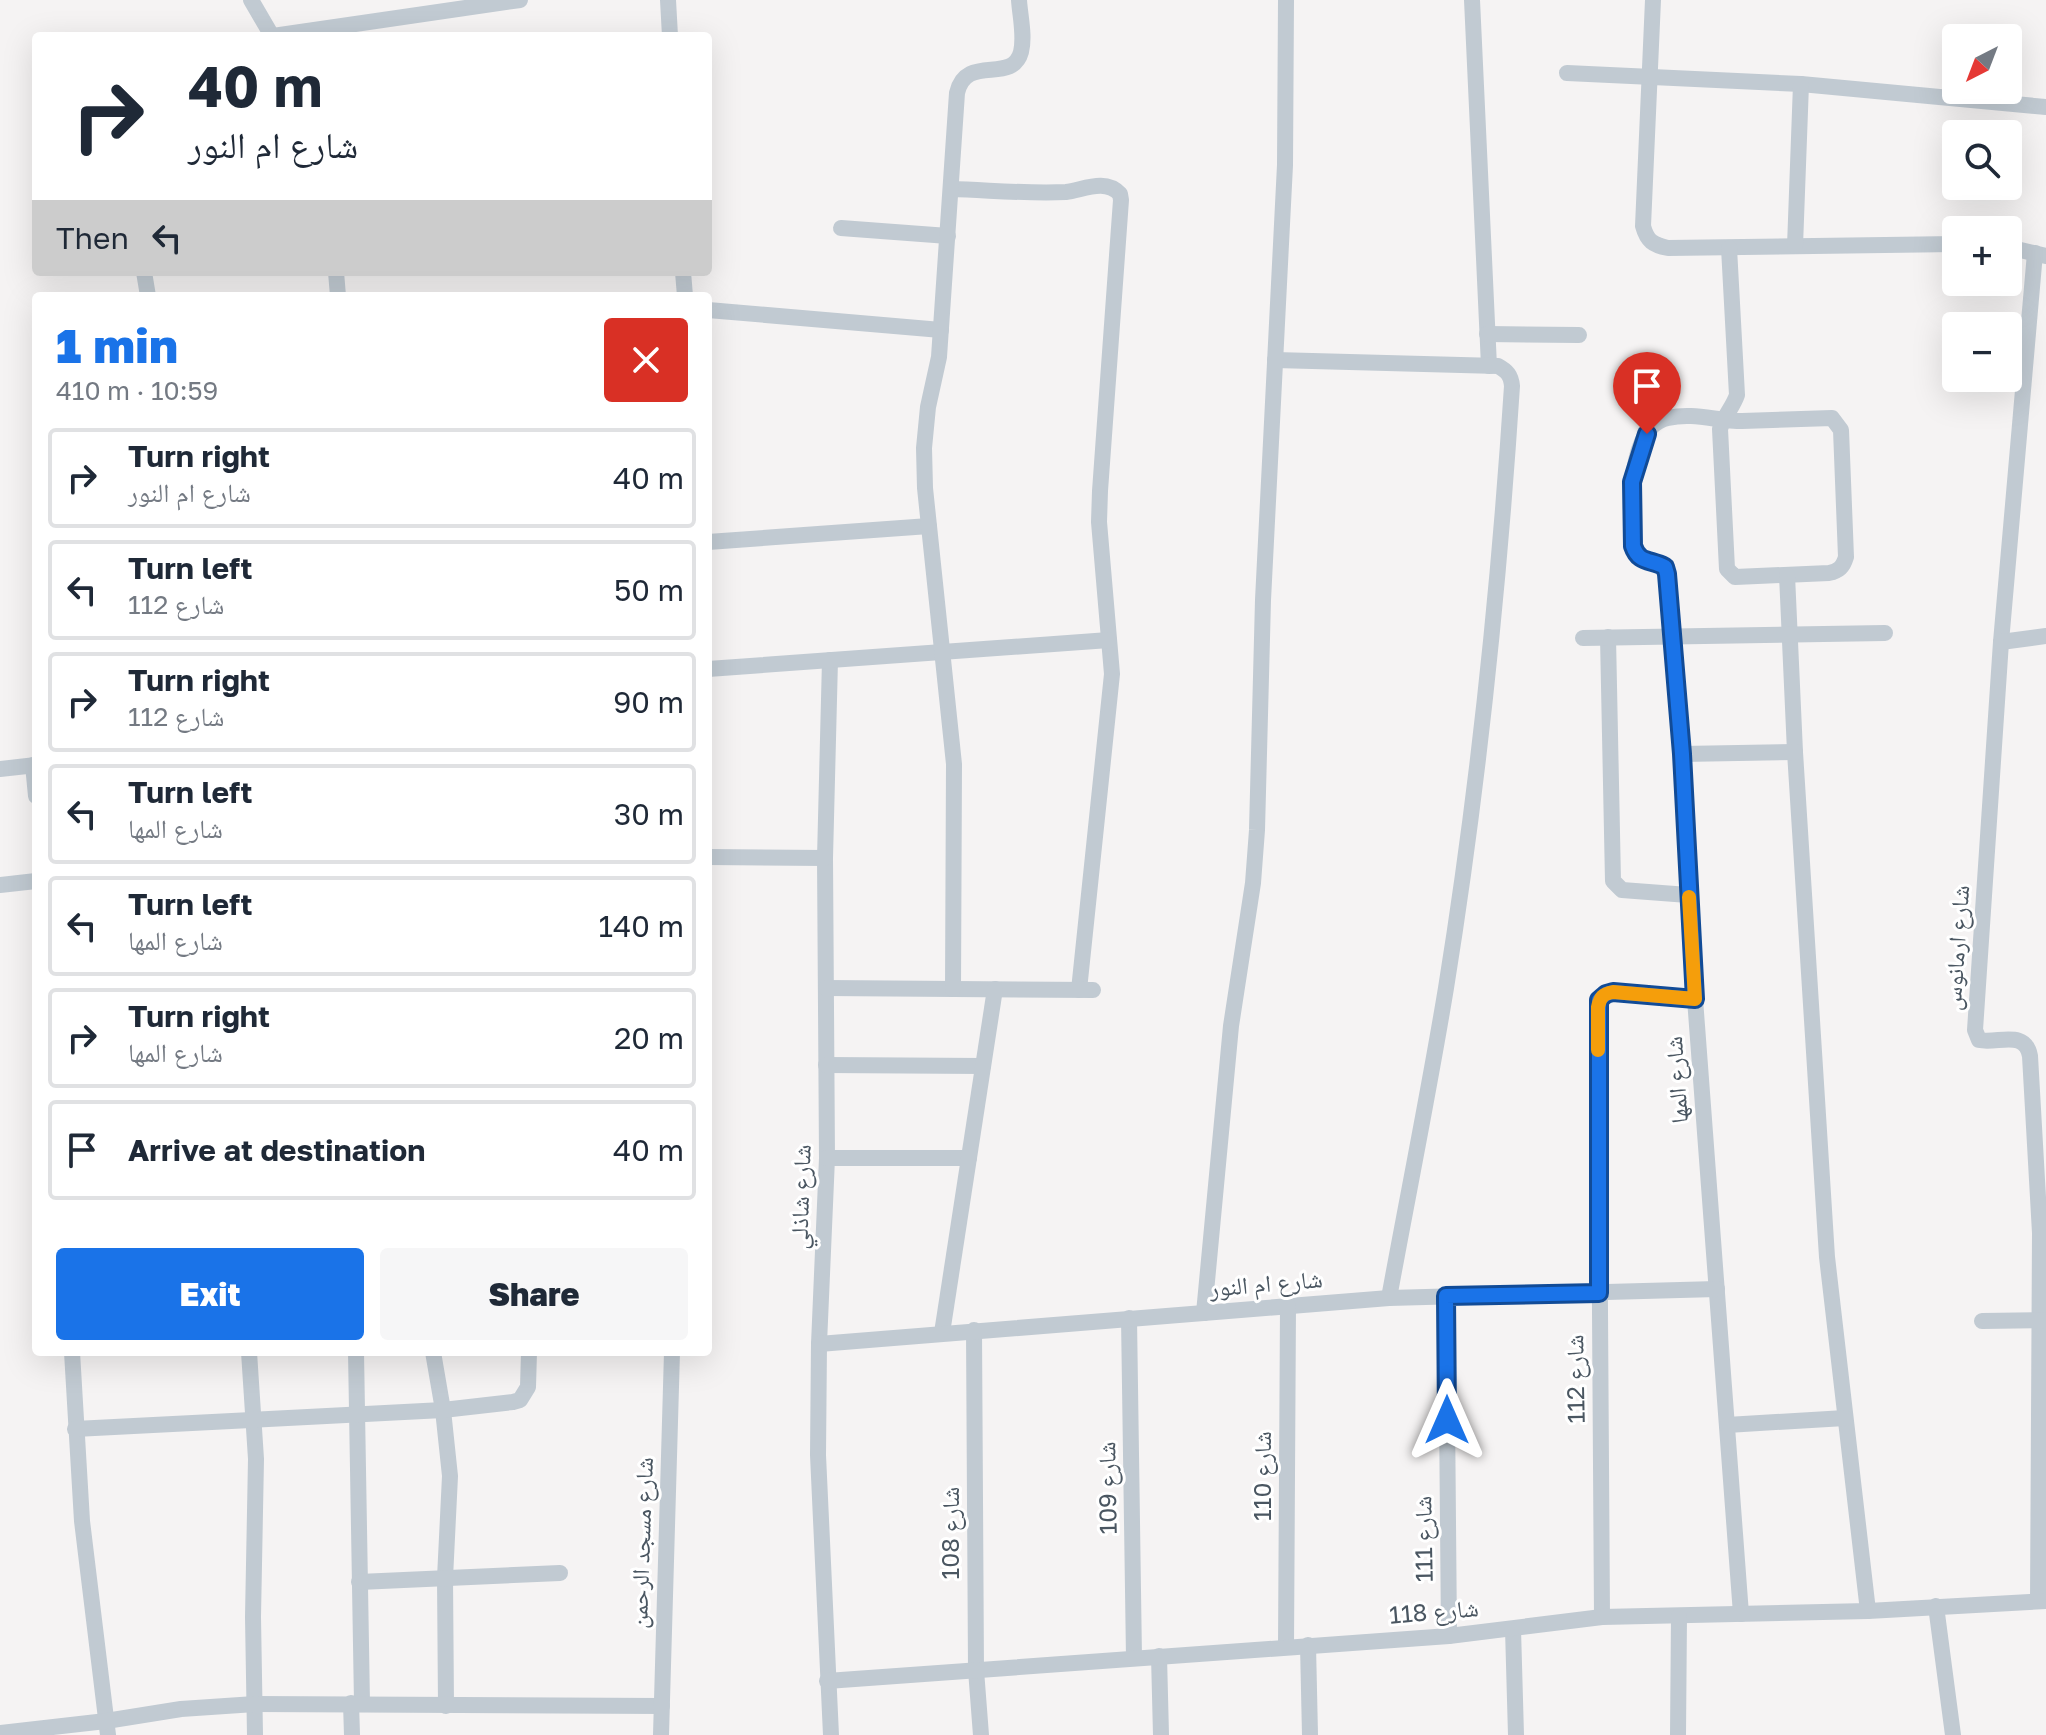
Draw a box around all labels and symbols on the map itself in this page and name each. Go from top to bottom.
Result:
north arrow [1942,24,2022,104]
pin [1613,352,1681,434]
street label: شارع ارمانوس [1937,884,1976,1012]
street label: شارع المها [1658,1035,1695,1125]
street label: شارع شاذلي [783,1144,822,1250]
street label: شارع ام النور [1207,1263,1324,1305]
street label: شارع 112 [1559,1334,1592,1424]
position arrow [1405,1378,1489,1462]
street label: شارع 110 [1247,1431,1278,1521]
street label: شارع 109 [1091,1441,1124,1535]
street label: شارع مسجد الرحمن [623,1457,660,1629]
street label: شارع 108 [935,1487,966,1579]
street label: شارع 111 [1407,1495,1440,1583]
street label: شارع 118 [1388,1592,1480,1631]

